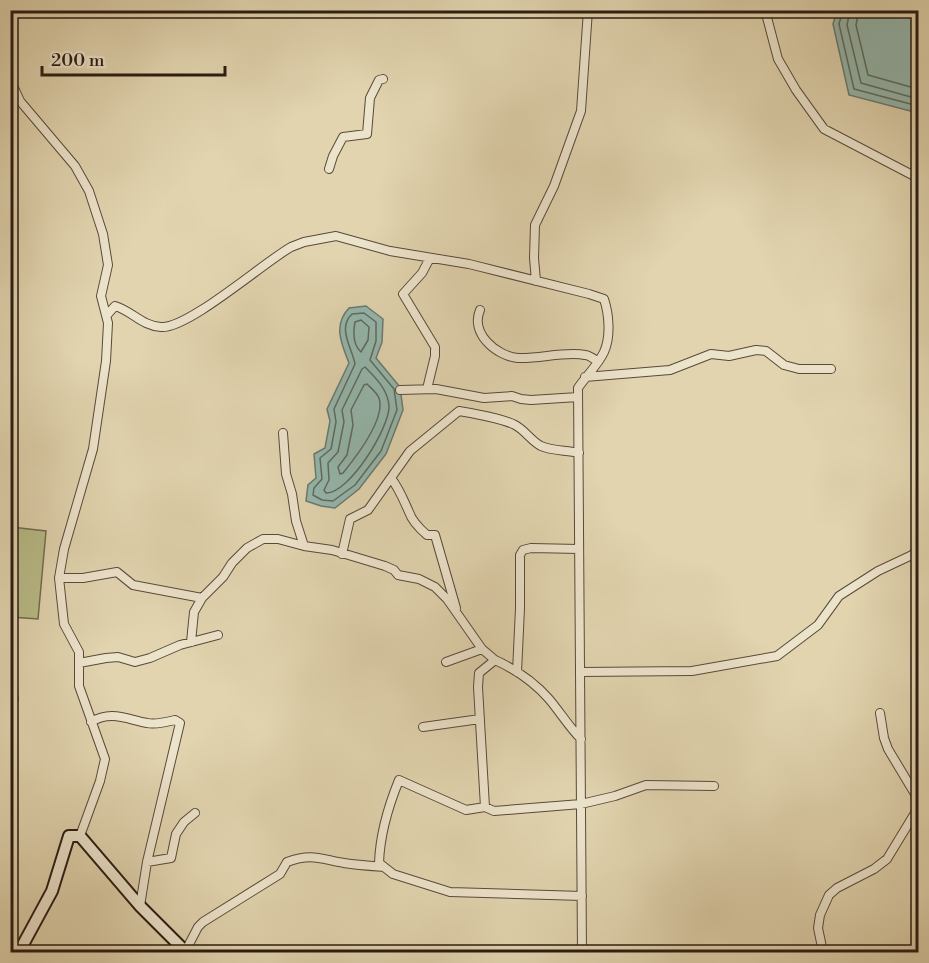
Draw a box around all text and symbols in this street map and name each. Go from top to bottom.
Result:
scale bar [42,39,225,77]
text: 200 m [51,49,105,72]

